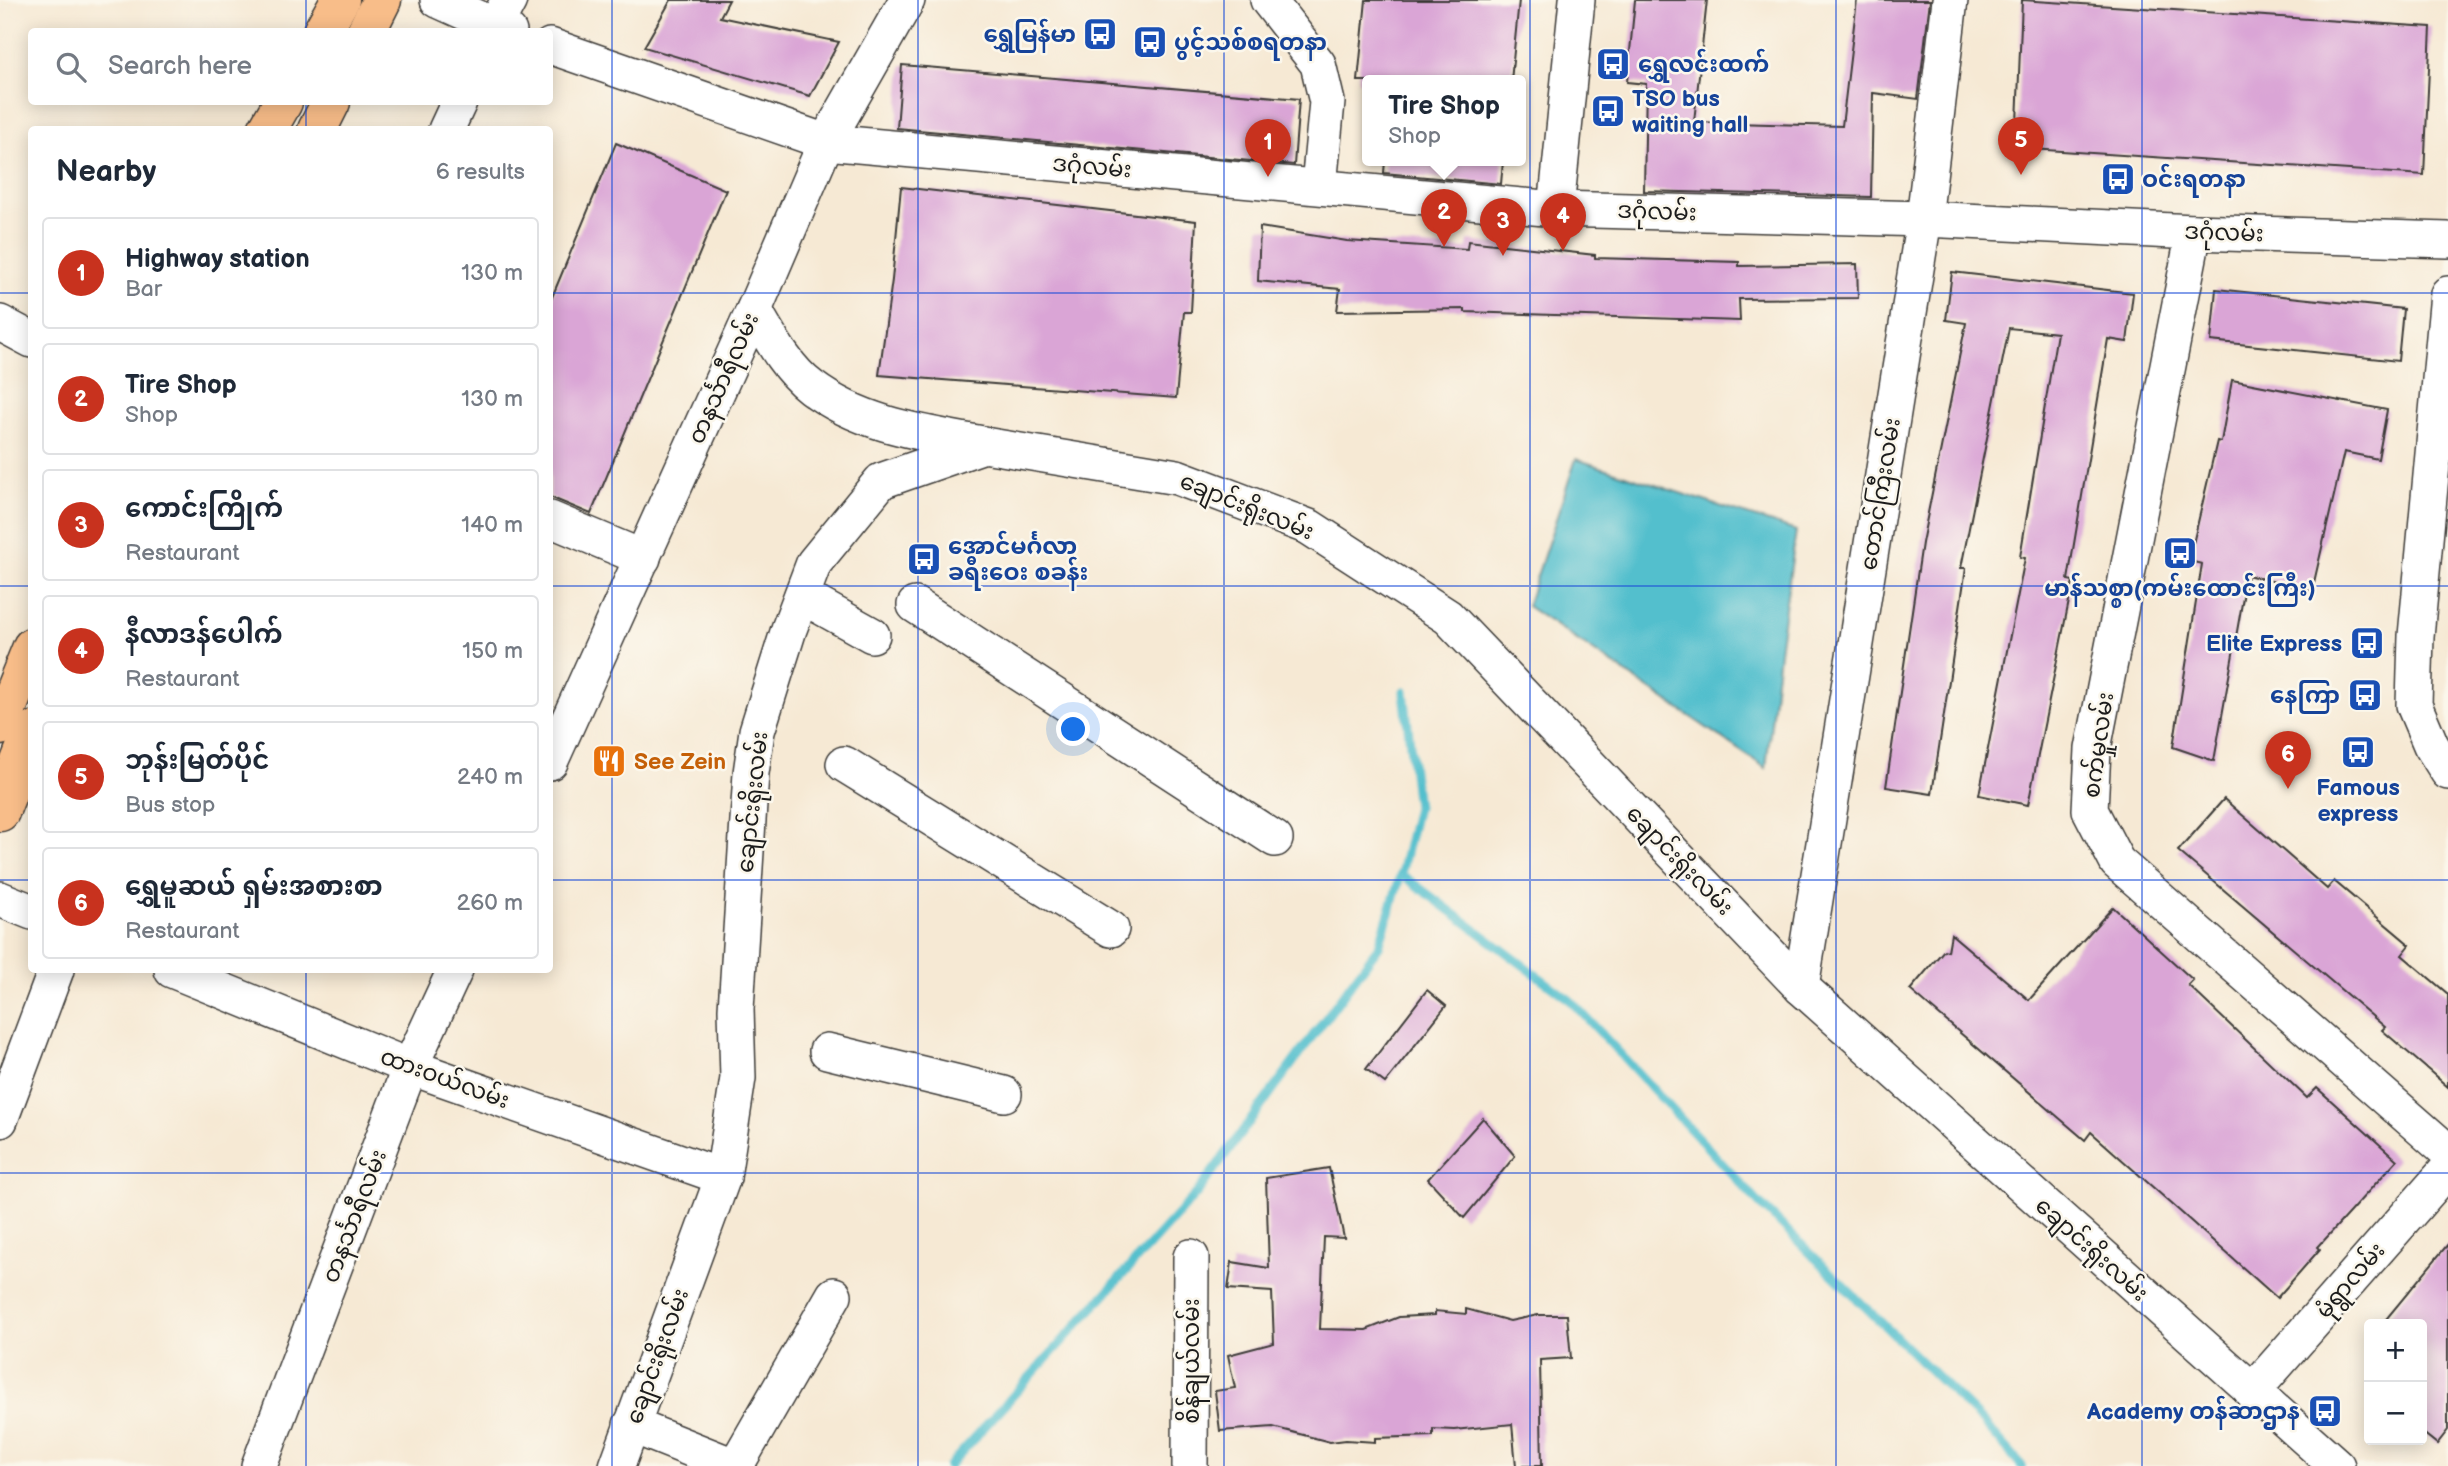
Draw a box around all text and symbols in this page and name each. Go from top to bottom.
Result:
bus stop icon: ရွှေမြန်မာ [1081,15,1119,53]
place label: ရွှေမြန်မာ [983,18,1076,53]
bus stop icon: ပွင့်သစ်စရတနာ [1131,23,1169,61]
place label: ပွင့်သစ်စရတနာ [1174,26,1327,61]
search box [28,28,553,105]
bus stop icon: ရွှေလင်းထက် [1594,45,1632,83]
icon: search [52,48,90,86]
place label: ရွှေလင်းထက် [1638,48,1769,83]
text: Search here [108,51,252,82]
popup [1362,75,1526,166]
place label: TSO bus waiting hall [1632,85,1748,139]
text: Tire Shop [1388,91,1500,122]
bus stop icon: TSO bus waiting hall [1589,92,1627,130]
pin: 5 [1998,117,2044,175]
pin: 1 [1245,119,1291,177]
text: Shop [1388,122,1441,150]
street label: ဒဂုံလမ်း [1051,147,1133,188]
text: Nearby [56,154,156,190]
text: 6 results [436,158,525,186]
bus stop icon: ဝင်းရတနာ [2099,160,2137,198]
place label: ဝင်းရတနာ [2142,163,2246,198]
pin: 2 [1421,189,1467,247]
pin: 4 [1540,193,1586,251]
street label: ဒဂုံလမ်း [1617,194,1697,231]
pin: 3 [1480,198,1526,256]
street label: ဒဂုံလမ်း [2184,215,2264,252]
text: Highway station [125,244,310,275]
text: 1 [76,259,86,287]
text: 130 m [461,259,523,287]
text: Bar [125,275,162,303]
street label: တနင်္သာရီလမ်း [680,307,769,450]
text: Tire Shop [125,370,237,401]
text: 2 [74,385,88,413]
text: 130 m [461,385,523,413]
text: Shop [125,401,178,429]
street label: တောင်ကြီးလမ်း [1852,415,1911,573]
street label: ချောင်းရိုးလမ်း [1174,465,1319,550]
text: ကောင်းကြိုက် [125,494,283,525]
text: 3 [74,511,88,539]
text: 140 m [461,511,523,539]
place label: အောင်မင်္ဂလာ ခရီးဝေး စခန်း [948,530,1088,591]
bus stop icon: မာန်သစ္စာ(ကမ်းထောင်းကြီး) [2161,534,2199,572]
text: Restaurant [125,539,239,567]
bus stop icon: အောင်မင်္ဂလာ ခရီးဝေး စခန်း [905,540,943,578]
place label: မာန်သစ္စာ(ကမ်းထောင်းကြီး) [2044,572,2316,608]
text: နီလာဒန်ပေါက် [125,620,283,651]
bus stop icon: Elite Express [2348,624,2386,662]
place label: Elite Express [2206,630,2342,658]
text: 4 [74,637,88,665]
text: 150 m [462,637,523,665]
text: Restaurant [125,665,239,693]
bus stop icon: နေကြာ [2346,676,2384,714]
place label: နေကြာ [2270,680,2340,714]
street label: စက်မှုလမ်း [2075,690,2124,800]
your location [1056,712,1090,746]
street label: ချောင်းရိုးလမ်း [729,730,778,875]
pin: 6 [2265,731,2311,789]
bus stop icon: Famous express [2339,733,2377,771]
restaurant icon: See Zein [590,742,628,780]
text: ဘုန်းမြတ်ပိုင် [125,746,269,777]
place label: See Zein [634,748,726,776]
text: 5 [74,763,88,791]
text: 240 m [457,763,523,791]
place label: Famous express [2316,774,2400,828]
text: Bus stop [125,791,215,819]
street label: ချောင်းရိုးလမ်း [1617,798,1741,924]
text: ရွှေမူဆယ် ရှမ်းအစားစာ [125,872,383,903]
text: 6 [74,889,88,917]
text: 260 m [457,889,523,917]
text: Restaurant [125,917,239,945]
street label: ထားဝယ်လမ်း [376,1040,514,1115]
street label: တနင်္သာရီလမ်း [314,1145,397,1288]
street label: ချောင်းရိုးလမ်း [2027,1190,2155,1311]
street label: မုံရွာလမ်း [2308,1235,2394,1327]
street label: ချောင်းရိုးလမ်း [618,1284,699,1429]
street label: စိန်ချယ်လမ်း [1175,1298,1210,1424]
map controls [2364,1319,2427,1445]
button: + [2364,1319,2427,1382]
button: − [2364,1382,2427,1445]
bus stop icon: Academy တန်ဆာဌာန [2306,1392,2344,1430]
place label: Academy တန်ဆာဌာန [2086,1395,2300,1430]

